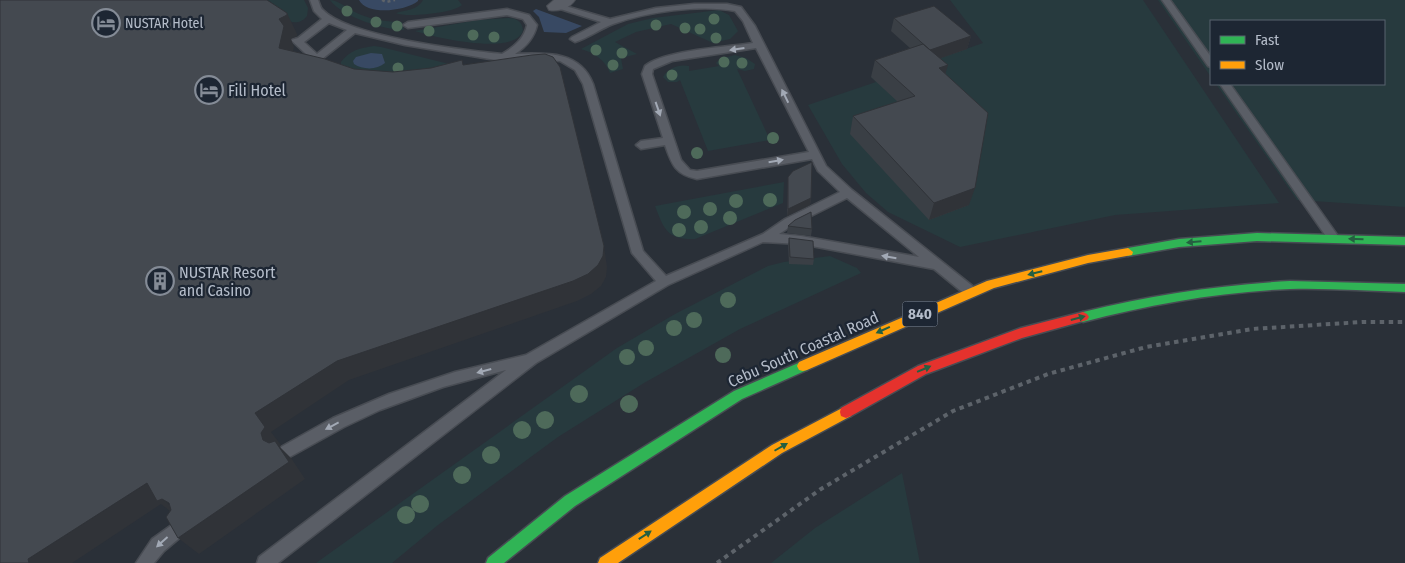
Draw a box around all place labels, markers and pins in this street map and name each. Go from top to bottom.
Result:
hotel icon: NUSTAR Hotel [91,8,121,38]
place label: NUSTAR Hotel [125,15,203,32]
hotel icon: Fili Hotel [194,75,224,105]
place label: Fili Hotel [228,81,286,100]
place label: NUSTAR Resort and Casino [179,263,276,300]
building icon: NUSTAR Resort and Casino [145,266,175,296]

